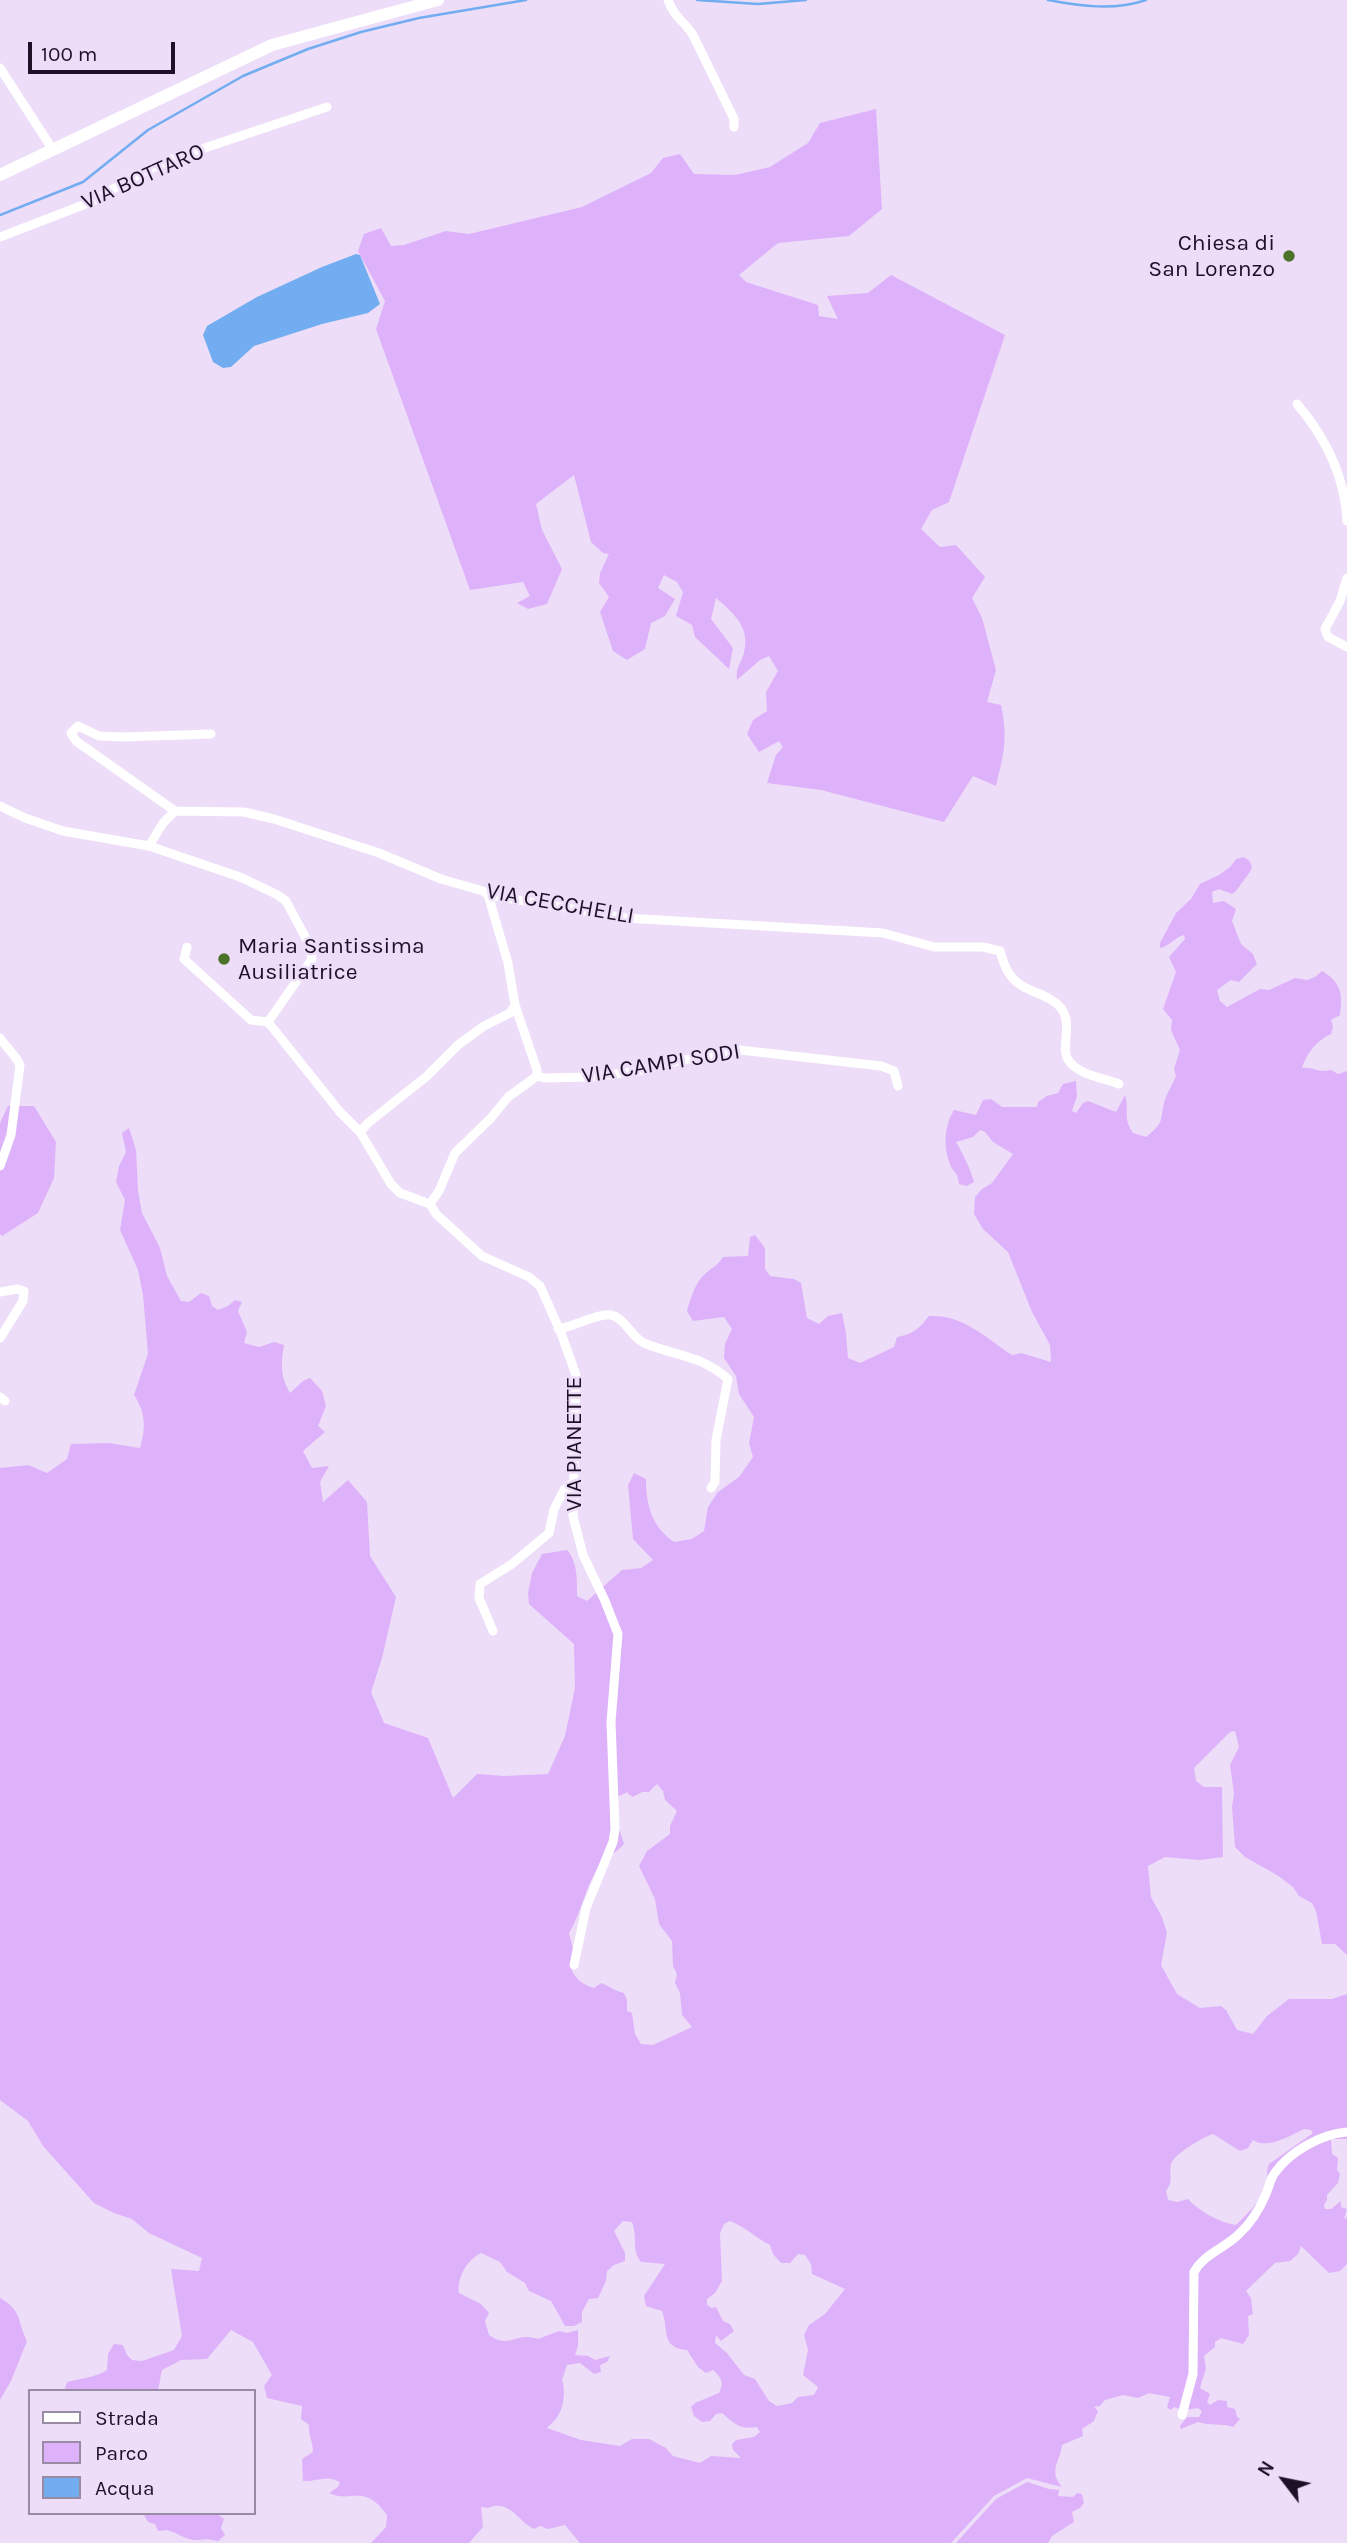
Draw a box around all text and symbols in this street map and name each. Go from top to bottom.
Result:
scale bar [32,28,178,72]
text: 100 m [41,42,98,66]
street label: VIA BOTTARO [77,138,209,216]
place label: Chiesa di San Lorenzo [1148,229,1275,283]
marker: Chiesa di San Lorenzo [1281,248,1297,264]
street label: VIA CECCHELLI [484,877,636,931]
place label: Maria Santissima Ausiliatrice [238,932,425,986]
marker: Maria Santissima Ausiliatrice [216,951,232,967]
street label: VIA CAMPI SODI [580,1038,742,1090]
street label: VIA PIANETTE [560,1376,588,1512]
legend [28,2389,256,2515]
text: Strada [95,2406,159,2430]
text: Parco [95,2441,148,2465]
north arrow [1249,2445,1319,2515]
text: N [1253,2457,1279,2480]
text: Acqua [95,2476,154,2500]

